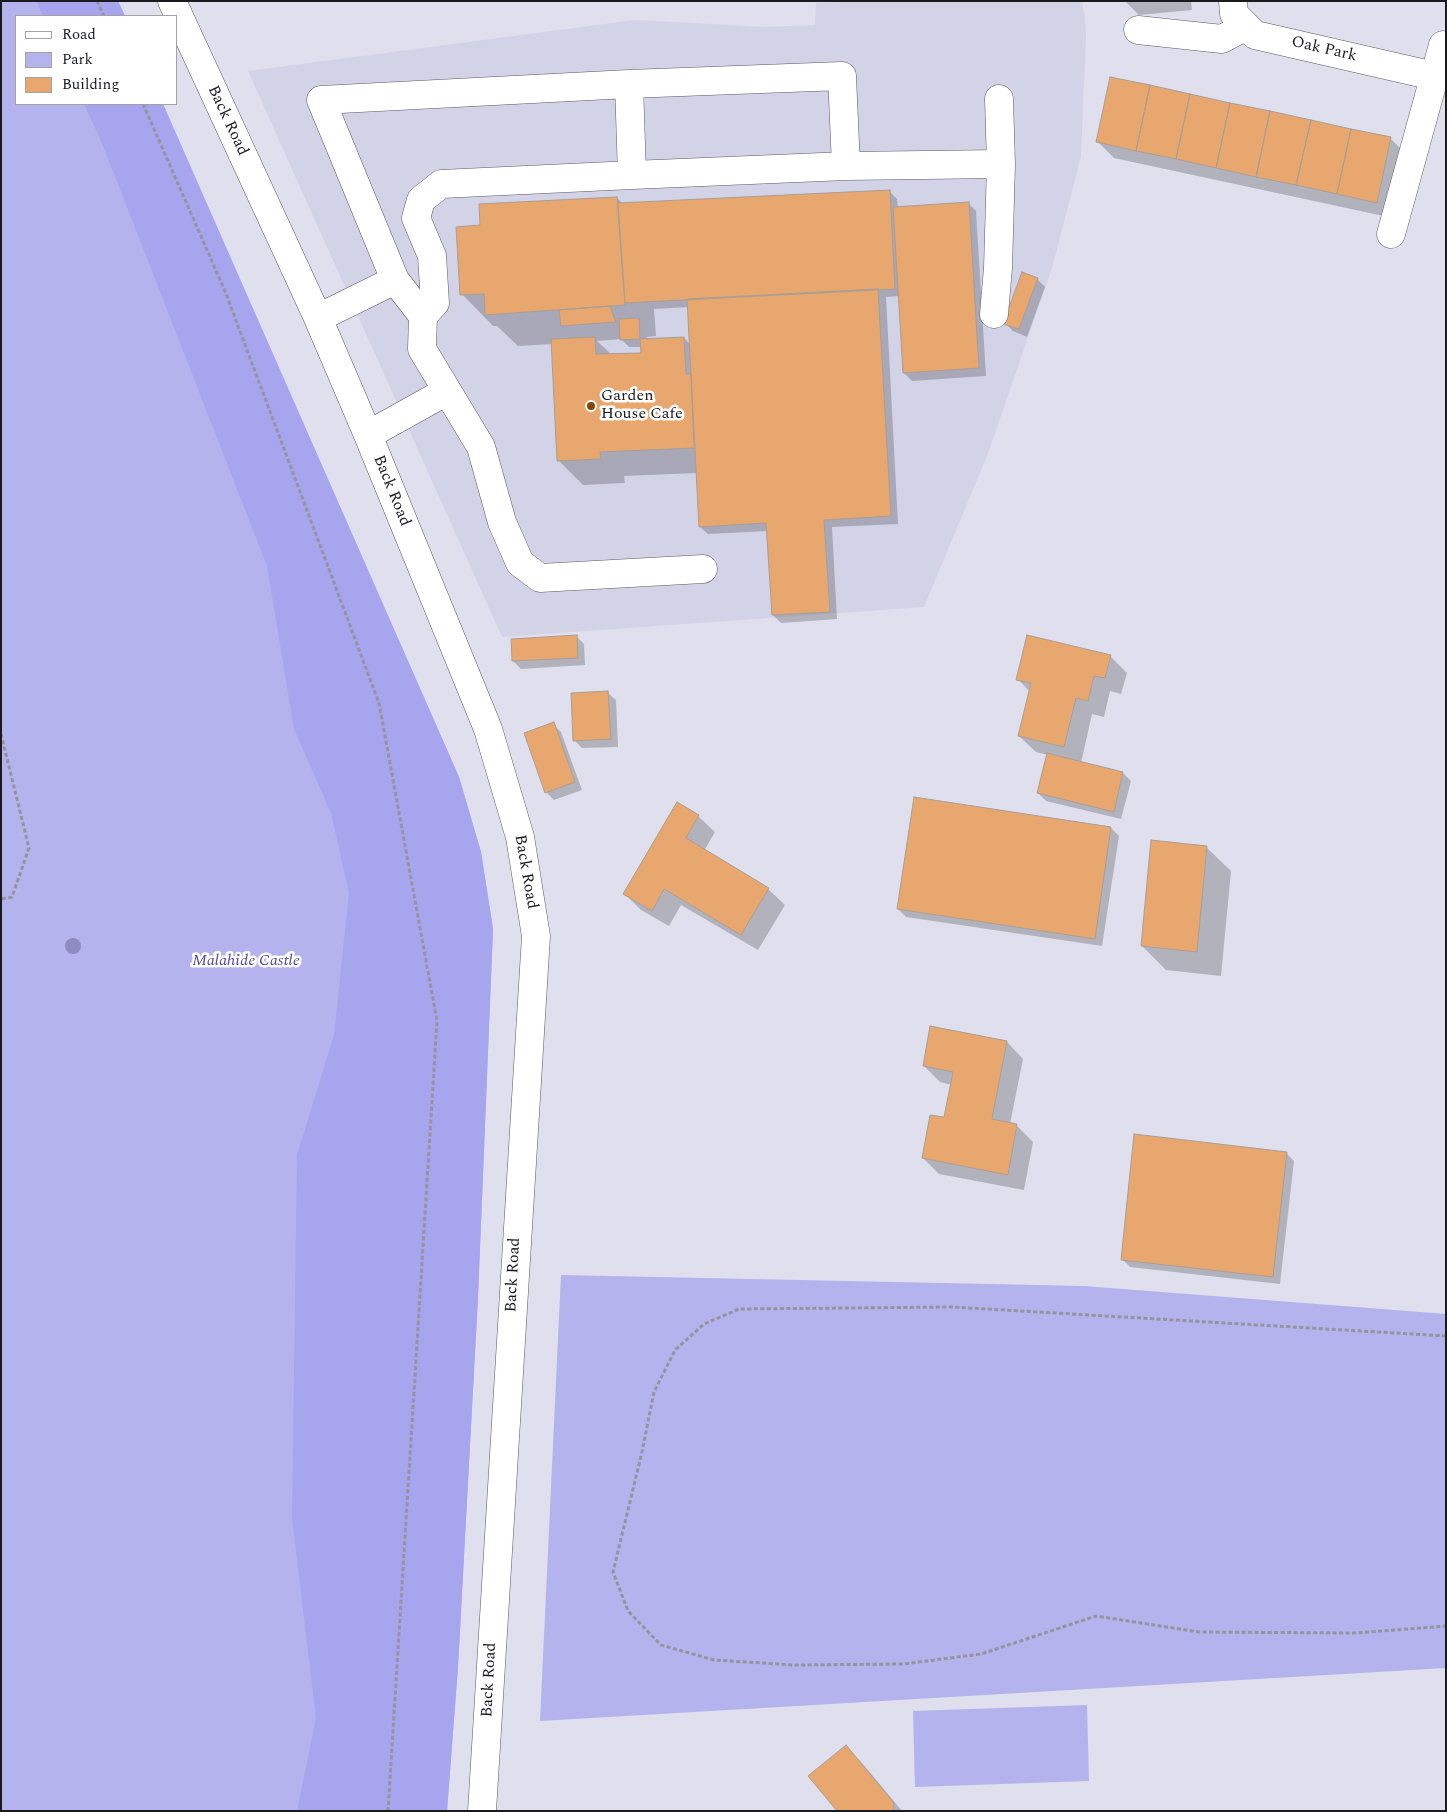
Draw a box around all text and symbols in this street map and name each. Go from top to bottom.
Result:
legend [15,15,178,105]
text: Road [62,23,96,46]
street label: Oak Park [1289,33,1359,67]
text: Park [62,48,93,71]
text: Building [62,73,119,96]
street label: Back Road [202,83,252,159]
place label: Garden House Cafe [601,387,683,425]
marker: Garden House Cafe [585,400,597,412]
street label: Back Road [368,453,414,529]
street label: Back Road [509,833,541,911]
park label: Malahide Castle [192,952,300,972]
street label: Back Road [502,1237,526,1313]
street label: Back Road [478,1642,502,1718]

